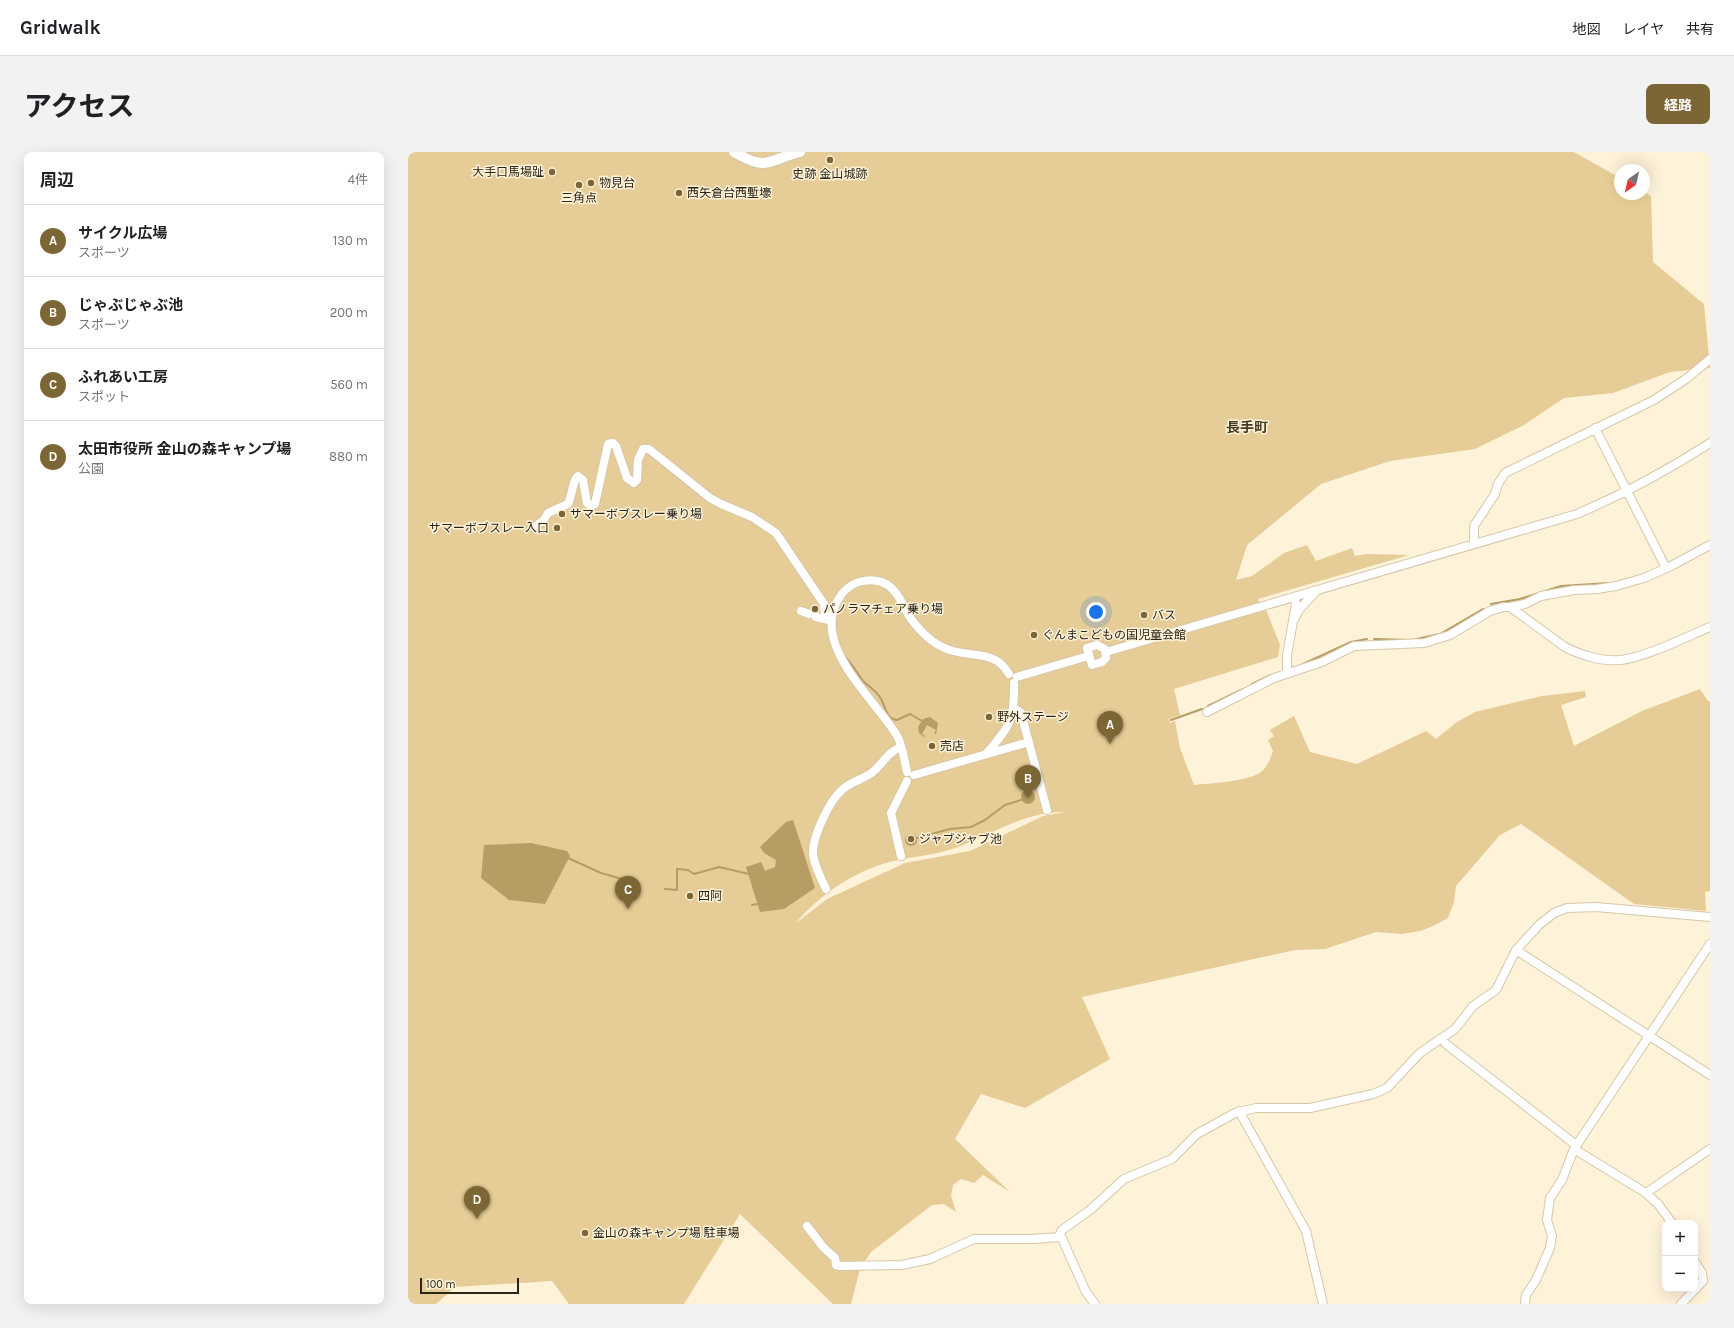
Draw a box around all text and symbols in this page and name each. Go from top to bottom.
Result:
text: Gridwalk [20,17,101,39]
text: 地図 [1572,21,1600,38]
text: レイヤ [1622,21,1664,38]
text: 共有 [1686,21,1714,38]
button: 経路 [1646,84,1710,124]
text: アクセス [24,90,135,123]
marker: 史跡 金山城跡 [825,155,835,165]
north arrow [1614,164,1650,200]
place label: 大手口馬場趾 [472,165,544,179]
marker: 大手口馬場趾 [547,167,557,177]
place label: 史跡 金山城跡 [793,167,867,181]
text: 周辺 [40,170,74,190]
text: 4件 [348,172,368,187]
place label: 物見台 [599,176,635,190]
marker: 物見台 [586,178,596,188]
marker: 三角点 [574,180,584,190]
place label: 西矢倉台西塹壕 [687,186,772,200]
marker: 西矢倉台西塹壕 [674,188,684,198]
place label: 三角点 [561,191,597,205]
text: サイクル広場 [78,224,167,242]
text: A [49,233,57,248]
text: 130 m [333,233,368,248]
text: スポーツ [78,245,130,260]
text: じゃぶじゃぶ池 [78,296,183,314]
text: B [49,305,57,320]
text: 200 m [330,305,368,320]
text: スポーツ [78,317,130,332]
text: ふれあい工房 [78,368,168,386]
text: C [49,377,57,392]
text: 560 m [330,377,368,392]
text: スポット [78,389,130,404]
district label: 長手町 [1226,419,1268,436]
text: 太田市役所 金山の森キャンプ場 [78,440,291,458]
text: D [49,449,57,464]
text: 880 m [329,449,368,464]
text: 公園 [78,461,104,476]
place label: サマーボブスレー乗り場 [570,507,702,521]
marker: サマーボブスレー乗り場 [557,509,567,519]
place label: サマーボブスレー入口 [429,521,549,535]
marker: サマーボブスレー入口 [552,523,562,533]
place label: パノラマチェア乗り場 [823,602,943,616]
your location [1086,602,1106,622]
marker: パノラマチェア乗り場 [810,604,820,614]
place label: バス [1152,608,1176,622]
marker: バス [1139,610,1149,620]
place label: ぐんまこどもの国児童会館 [1042,628,1186,642]
marker: ぐんまこどもの国児童会館 [1029,630,1039,640]
place label: 野外ステージ [997,710,1069,724]
pin: A [1097,711,1123,744]
marker: 野外ステージ [984,712,994,722]
place label: 売店 [940,739,964,753]
marker: 売店 [927,741,937,751]
pin: B [1015,765,1041,798]
place label: ジャブジャブ池 [919,832,1002,846]
marker: ジャブジャブ池 [906,834,916,844]
pin: C [615,876,641,909]
place label: 四阿 [698,889,722,903]
marker: 四阿 [685,891,695,901]
pin: D [464,1186,490,1219]
map controls [1662,1220,1698,1292]
button: + [1662,1220,1698,1256]
place label: 金山の森キャンプ場 駐車場 [593,1226,740,1240]
marker: 金山の森キャンプ場 駐車場 [580,1228,590,1238]
button: − [1662,1256,1698,1292]
scale bar [420,1276,519,1295]
text: 100 m [426,1278,456,1291]

